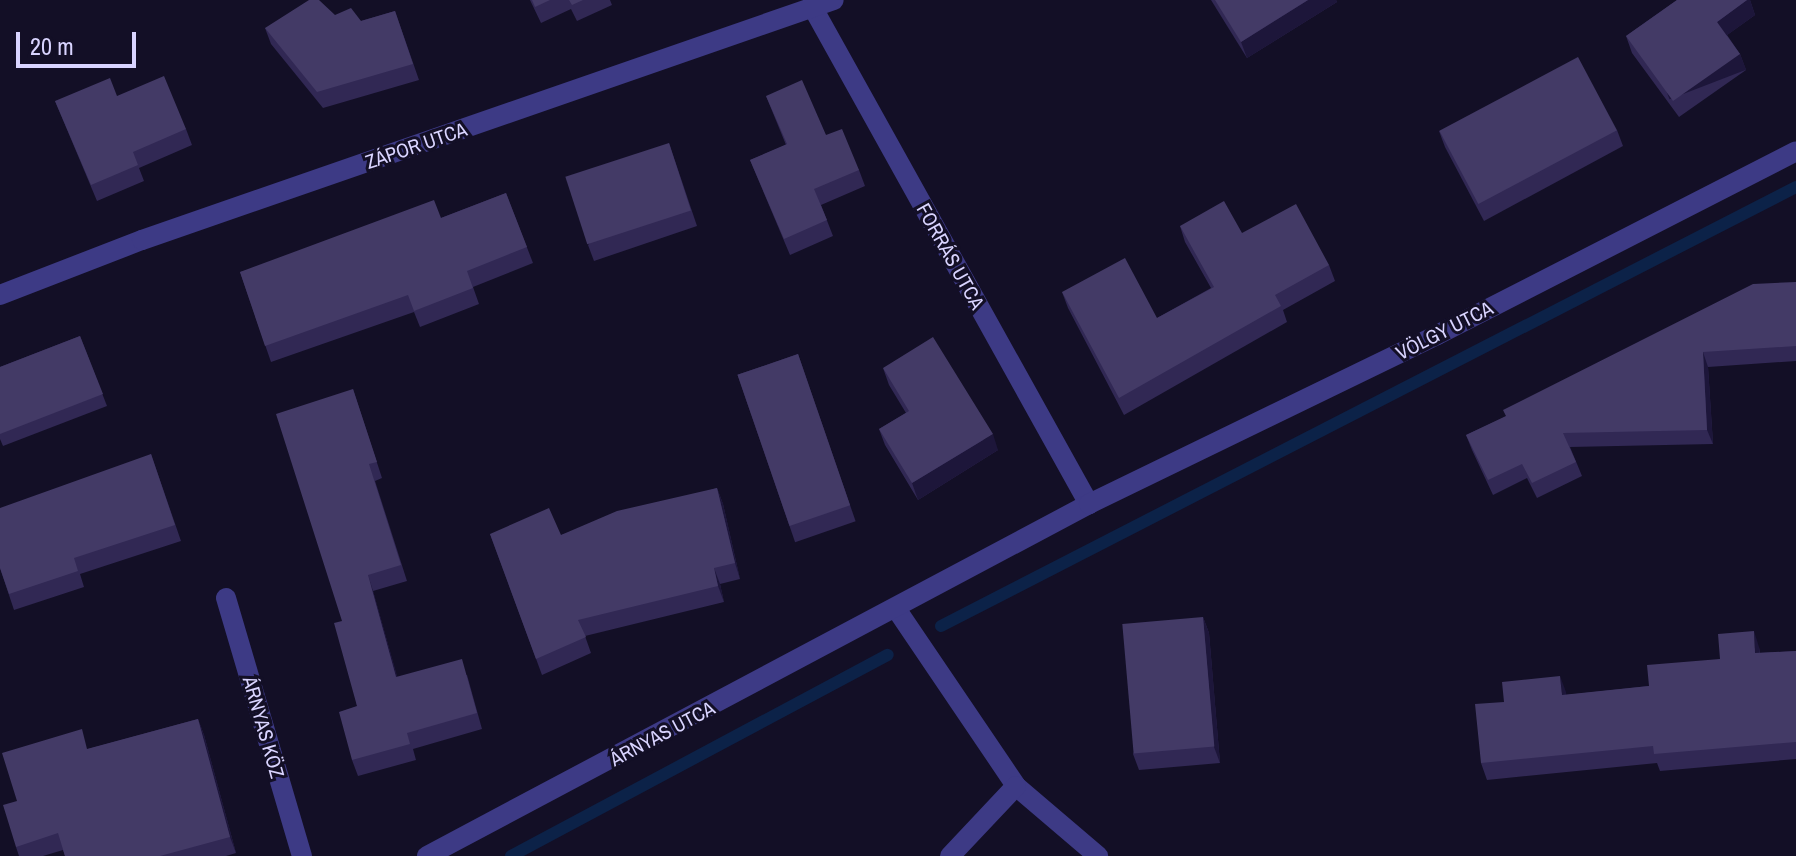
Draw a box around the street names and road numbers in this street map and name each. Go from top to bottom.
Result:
street label: ZÁPOR UTCA [362,116,470,174]
street label: FORRÁS UTCA [912,199,990,313]
street label: VÖLGY UTCA [1391,295,1497,365]
street label: ÁRNYAS KÖZ [238,673,290,781]
street label: ÁRNYAS UTCA [605,695,719,771]

